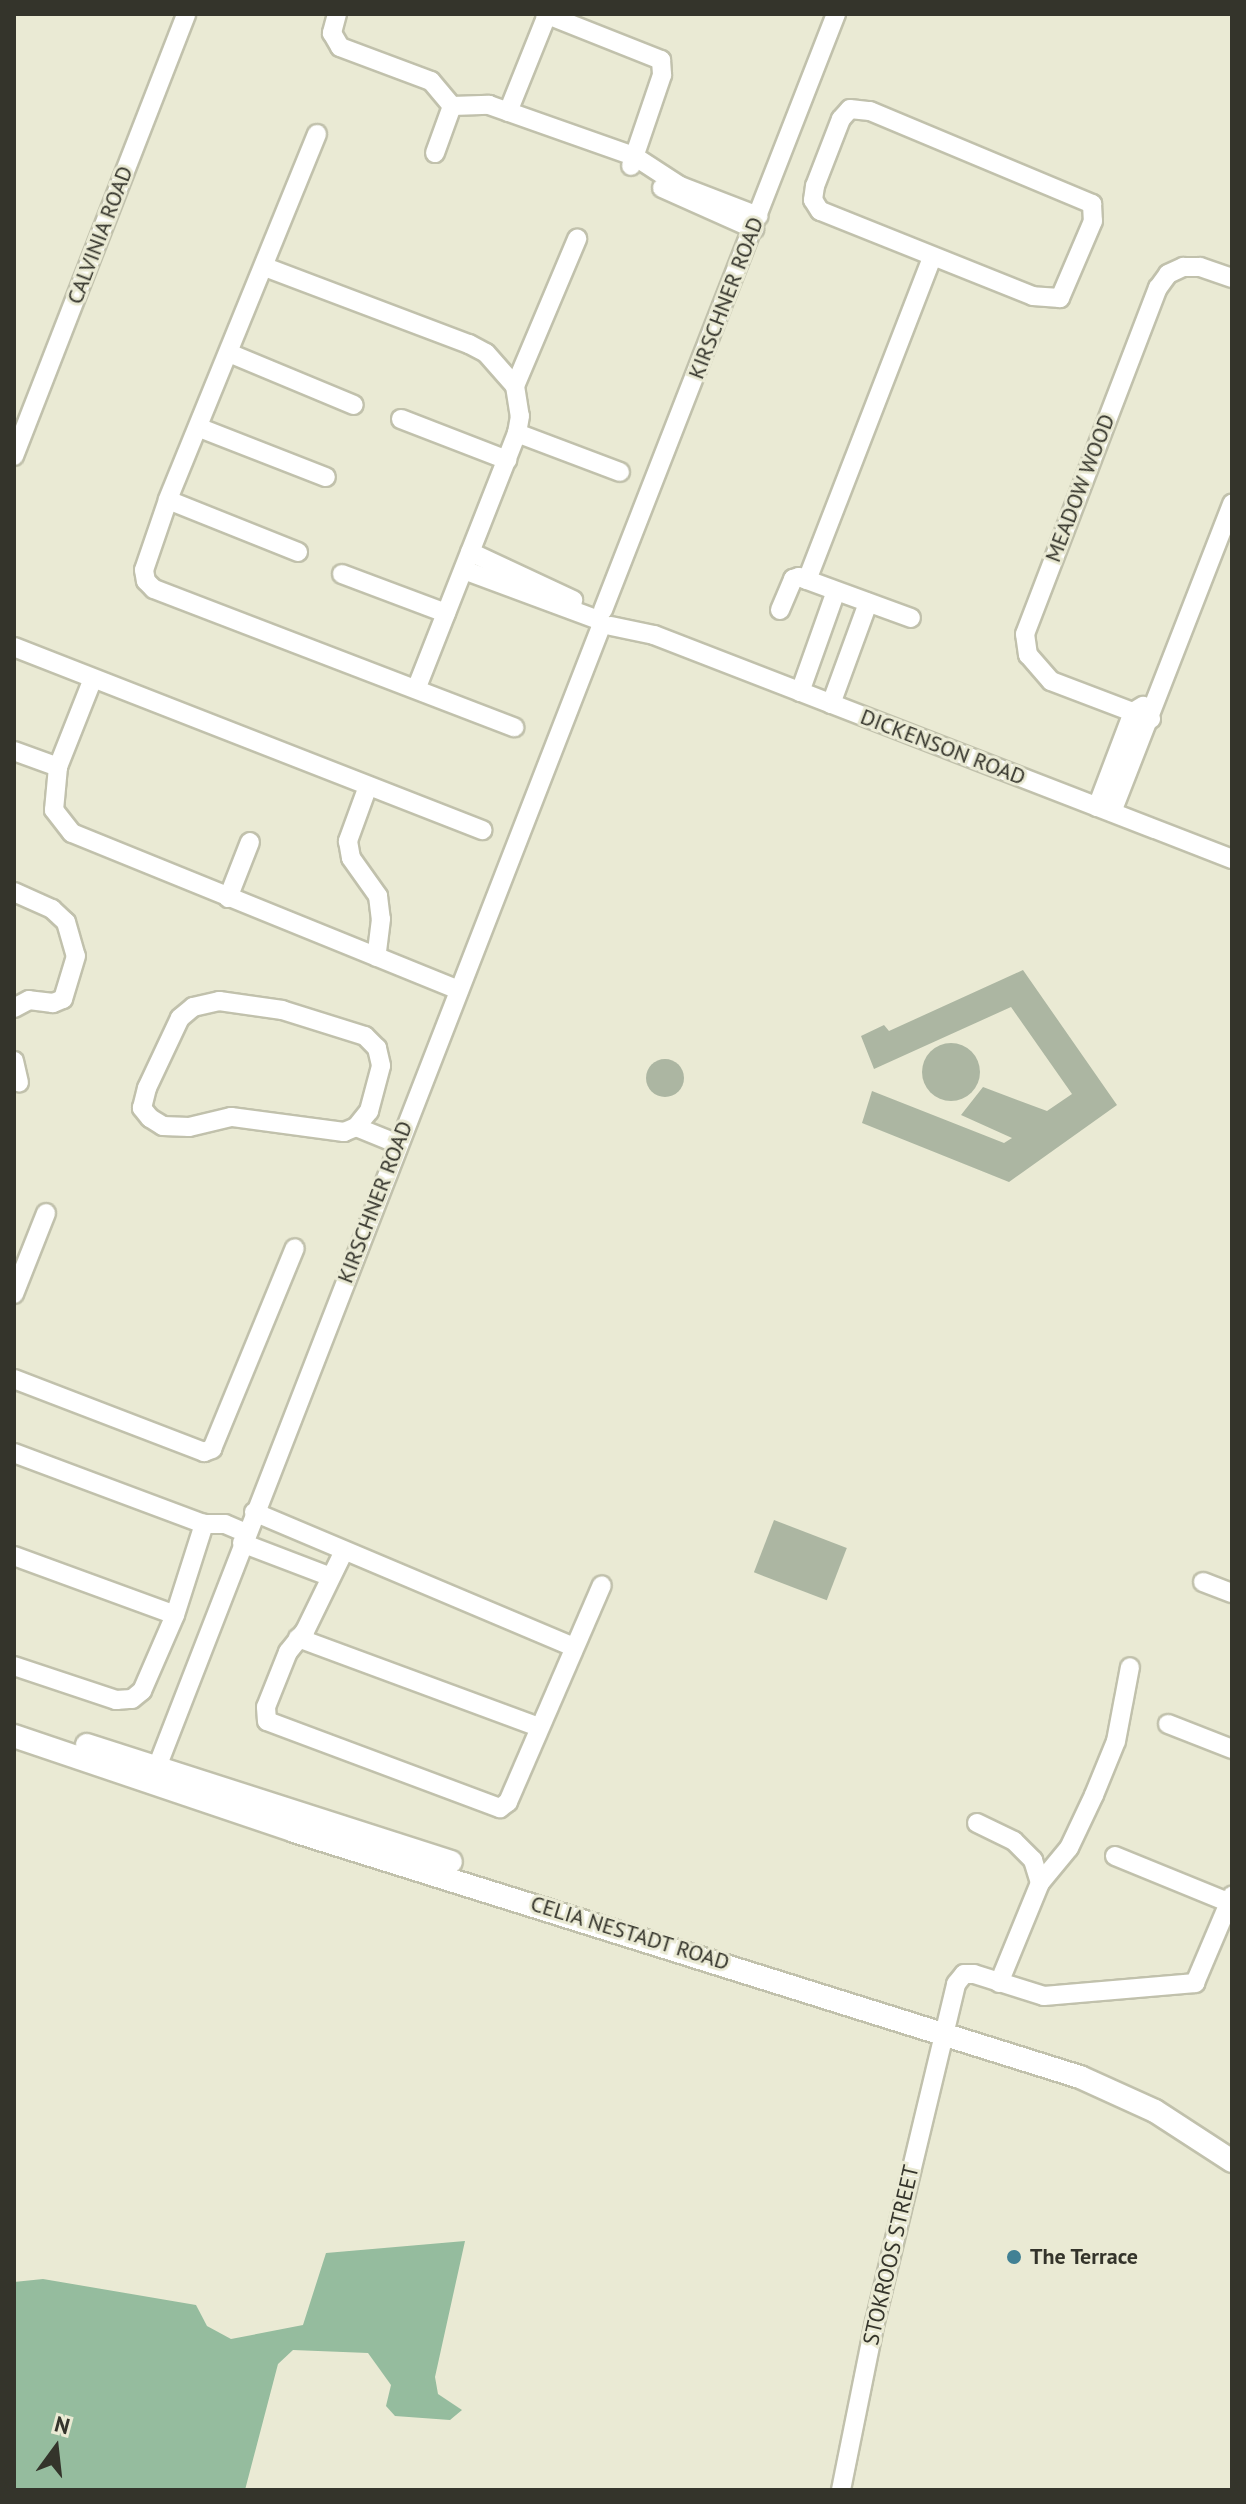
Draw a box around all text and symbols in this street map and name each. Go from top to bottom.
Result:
street label: CALVINIA ROAD [61,162,139,308]
street label: KIRSCHNER ROAD [683,213,769,383]
street label: MEADOW WOOD [1039,410,1121,566]
street label: DICKENSON ROAD [857,703,1029,791]
street label: KIRSCHNER ROAD [332,1117,418,1287]
street label: CELIA NESTADT ROAD [527,1890,733,1976]
street label: STOKROOS STREET [857,2162,925,2348]
place label: The Terrace [1030,2244,1139,2270]
marker: The Terrace [1005,2248,1023,2266]
north arrow [16,2408,96,2488]
text: N [52,2409,73,2440]

